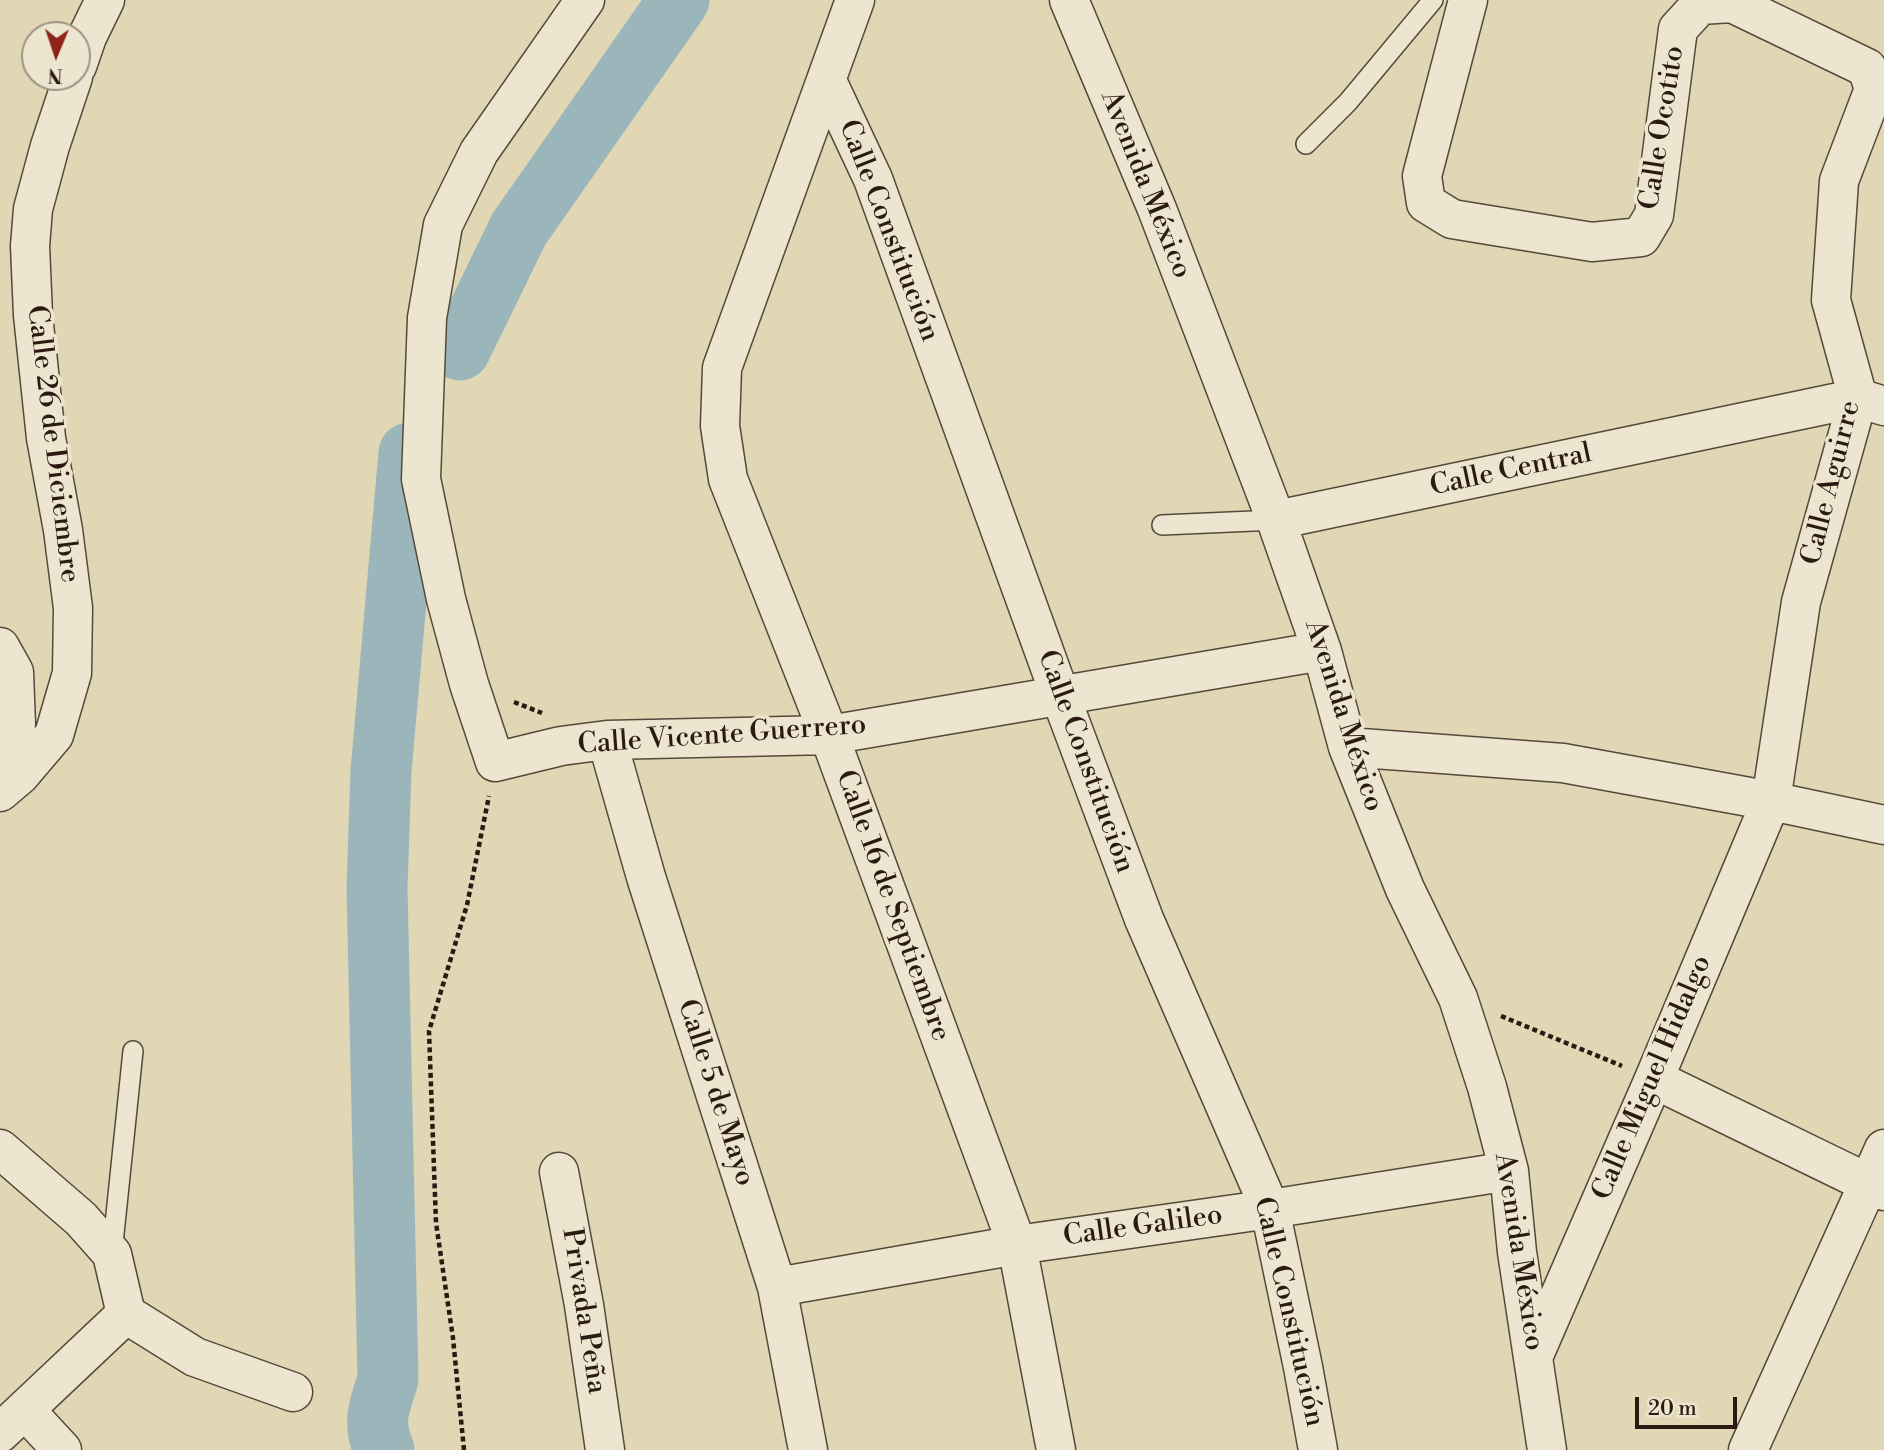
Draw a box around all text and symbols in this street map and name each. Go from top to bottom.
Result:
north arrow [21,21,91,91]
street label: Calle Ocotito [1633,44,1693,212]
text: N [47,63,63,87]
street label: Avenida México [1092,86,1198,284]
street label: Calle Constitución [830,116,946,346]
street label: Calle 26 de Diciembre [18,303,86,585]
street label: Calle Aguirre [1795,397,1869,569]
street label: Calle Central [1427,437,1595,505]
street label: Avenida México [1296,616,1390,816]
street label: Calle Constitución [1029,646,1141,878]
street label: Calle Vicente Guerrero [577,709,867,763]
street label: Calle 16 de Septiembre [827,766,957,1046]
street label: Calle Miguel Hidalgo [1586,950,1720,1206]
street label: Calle 5 de Mayo [669,995,761,1191]
street label: Avenida México [1486,1151,1550,1353]
street label: Calle Constitución [1245,1194,1331,1430]
street label: Calle Galileo [1061,1199,1225,1255]
street label: Privada Peña [553,1226,613,1396]
scale bar [1639,1384,1741,1428]
text: 20 m [1648,1396,1697,1422]

